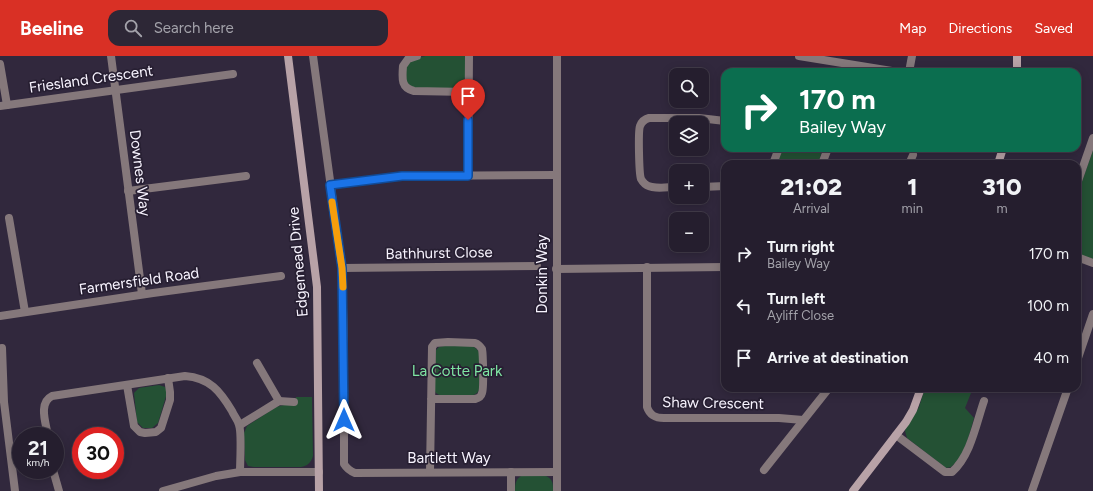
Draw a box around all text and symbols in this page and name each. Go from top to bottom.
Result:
search box [108,10,388,46]
text: Beeline [20,17,84,40]
icon: search [122,17,144,39]
text: Search here [154,19,234,37]
text: Map [899,20,927,37]
text: Directions [949,20,1012,37]
text: Saved [1034,20,1073,37]
street label: Friesland Crescent [28,61,154,97]
map controls [669,68,709,252]
button: search [669,68,709,108]
pin [451,79,485,120]
text: 170 m [799,82,876,116]
icon: right [733,84,785,136]
icon: arrive [457,85,479,107]
button: layers [669,116,709,156]
text: Bailey Way [799,116,886,138]
street label: Downes Way [126,129,154,217]
button: + [669,164,709,204]
text: 21:02 [780,172,842,201]
text: 1 [907,172,917,201]
text: 310 [982,172,1022,201]
text: Arrival [793,201,830,216]
text: min [902,201,923,216]
text: m [996,201,1008,216]
street label: Edgemead Drive [284,206,312,318]
button: − [669,212,709,252]
street label: Donkin Way [533,234,551,314]
text: Turn right [767,238,835,256]
street label: Bathhurst Close [385,243,493,263]
icon: right [733,243,755,265]
text: 170 m [1029,245,1069,263]
text: Bailey Way [767,256,830,271]
street label: Farmersfield Road [78,264,200,298]
text: Turn left [767,290,825,308]
icon: left [733,295,755,317]
text: 100 m [1027,297,1069,315]
text: Ayliff Close [767,308,834,323]
icon: arrive [733,347,755,369]
text: Arrive at destination [767,349,908,367]
text: 40 m [1034,349,1069,367]
park label: La Cotte Park [412,362,503,380]
street label: Shaw Crescent [662,393,764,413]
position arrow [323,399,365,441]
speed limit sign: 30 [72,427,124,479]
text: 21 [28,436,48,460]
street label: Bartlett Way [407,449,491,467]
text: km/h [27,456,49,469]

